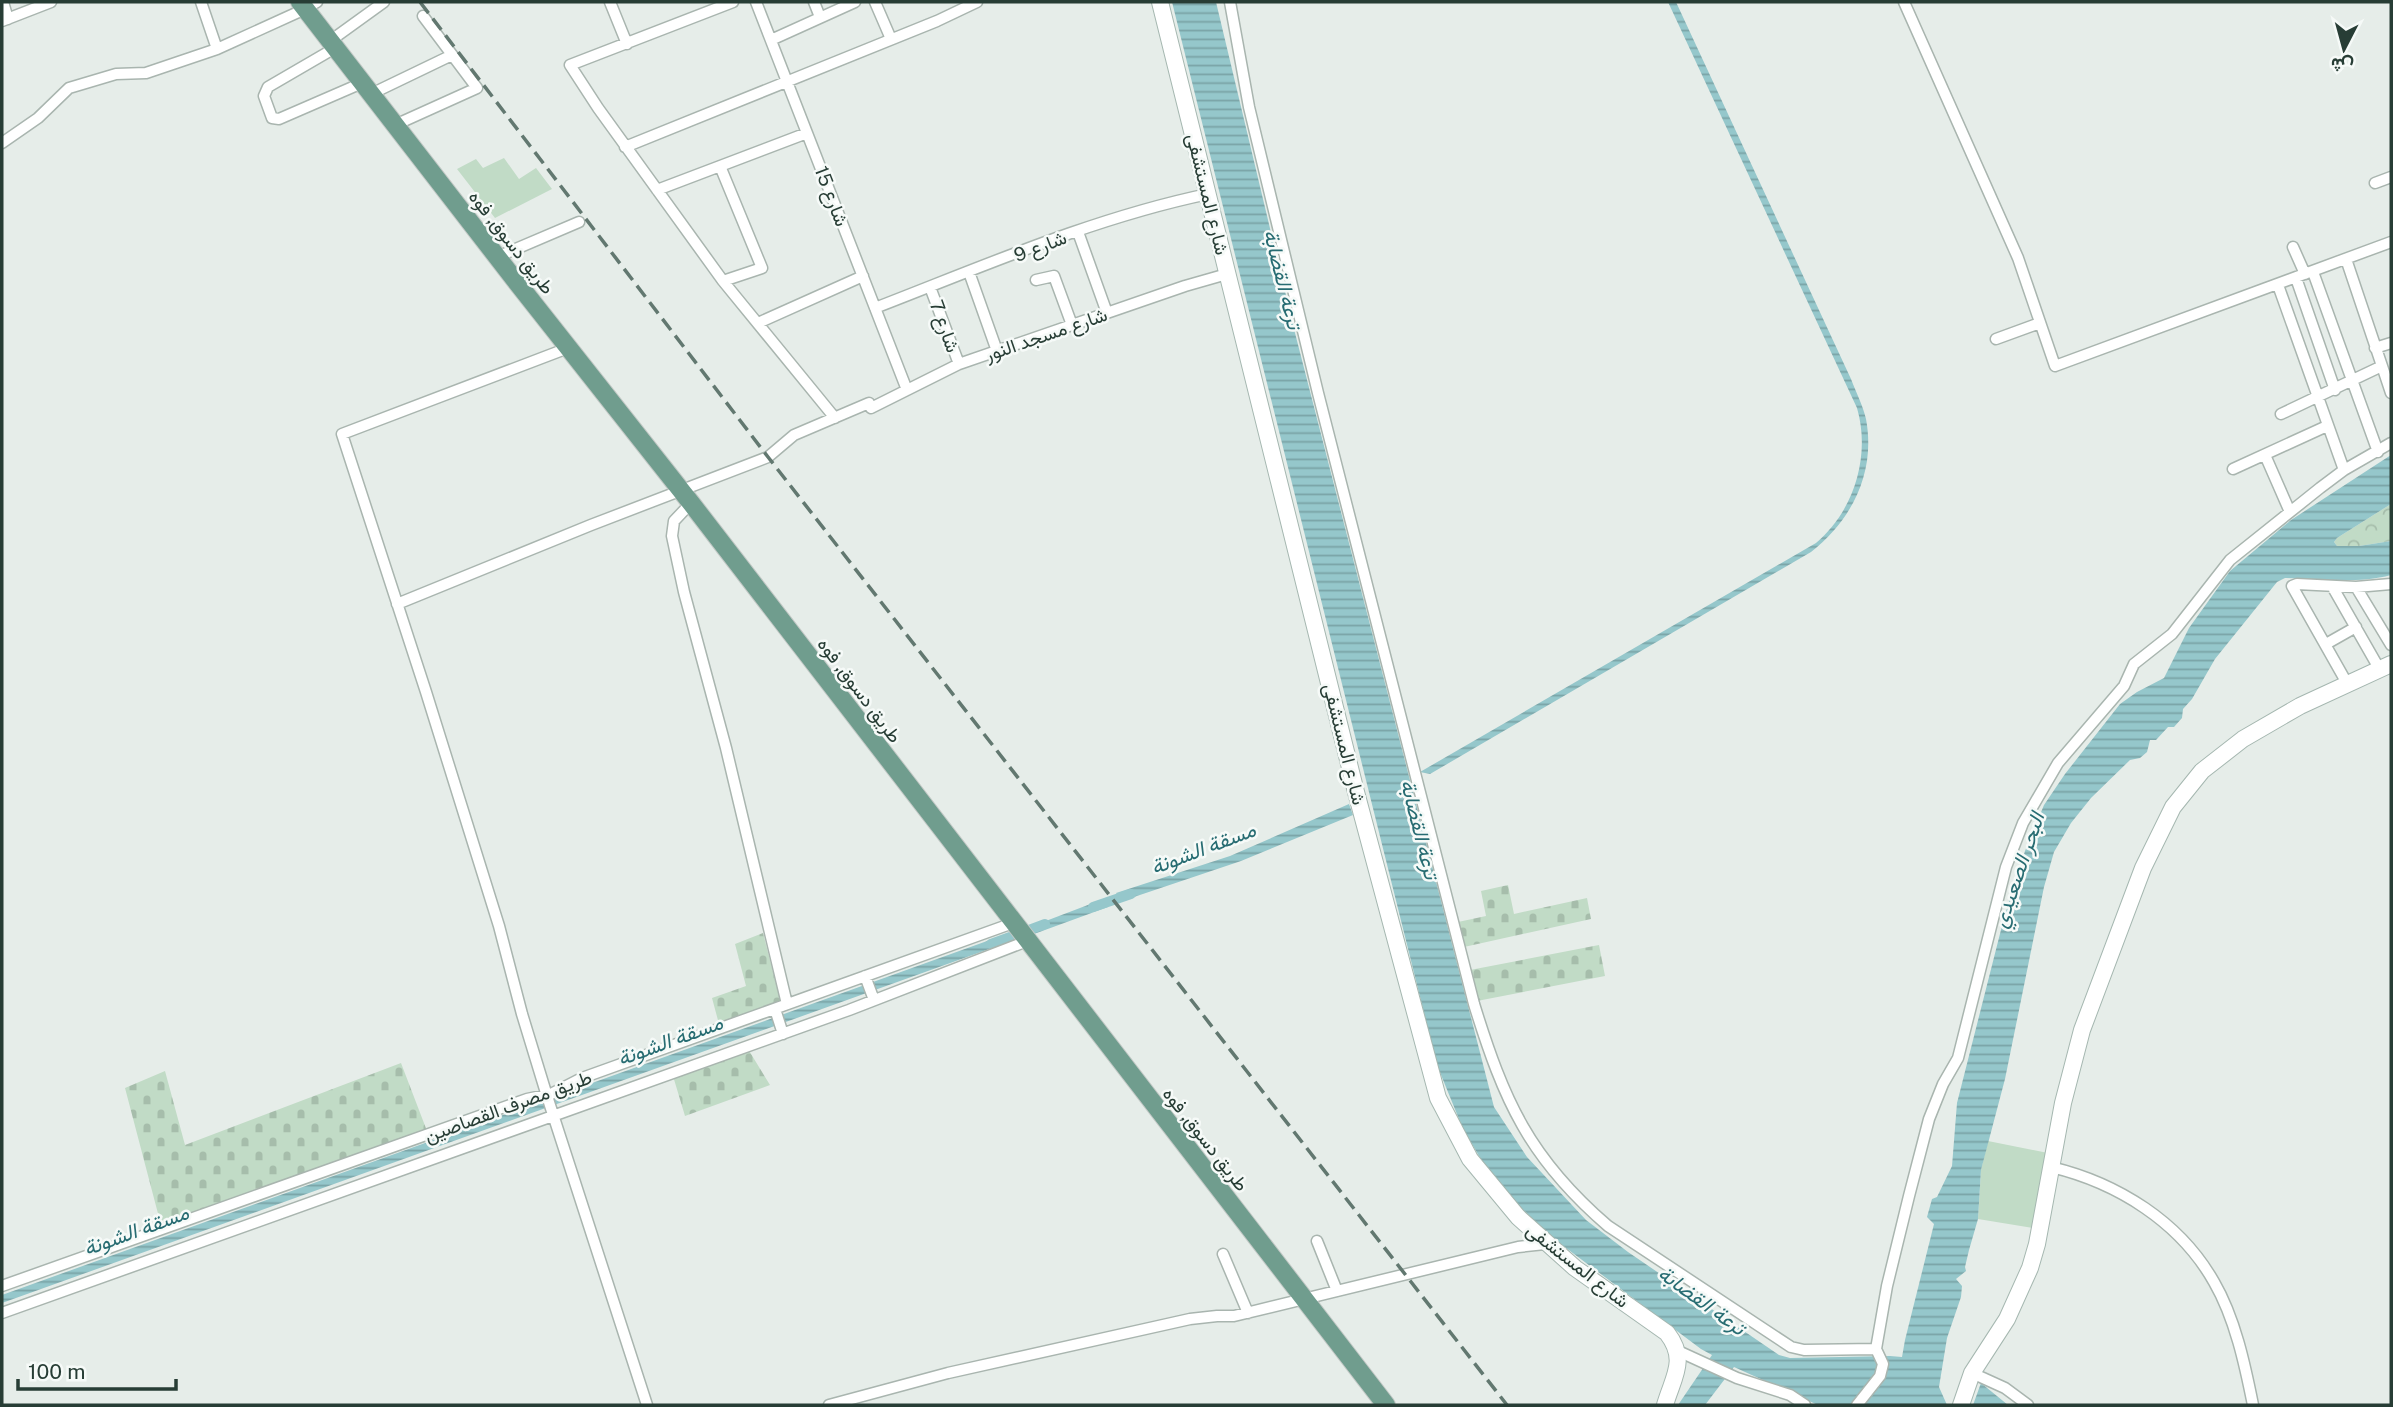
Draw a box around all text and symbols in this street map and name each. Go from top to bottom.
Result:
north arrow [2309,14,2379,84]
text: ش [2330,53,2355,78]
street label: شارع المستشفى [1180,131,1234,257]
street label: شارع 15 [809,163,854,230]
street label: طريق دسوق, فوه [464,186,559,299]
street label: شارع 9 [1011,226,1070,268]
water label: ترعة القضابة [1258,227,1308,334]
street label: شارع 7 [924,297,965,356]
street label: شارع مسجد النور [981,303,1111,367]
street label: طريق دسوق, فوه [813,633,907,747]
street label: شارع المستشفى [1317,681,1371,807]
water label: ترعة القضابة [1395,777,1445,884]
water label: البحر الصعيدي [1987,807,2055,933]
water label: مسقة الشونة [1147,816,1260,880]
water label: مسقة الشونة [614,1009,727,1072]
street label: طريق مصرف القصاصين [421,1066,595,1147]
street label: طريق دسوق, فوه [1158,1083,1253,1196]
water label: مسقة الشونة [80,1199,193,1262]
street label: شارع المستشفى [1521,1218,1634,1314]
water label: ترعة القضابة [1653,1260,1753,1342]
scale bar [18,1348,175,1392]
text: 100 m [28,1359,85,1384]

